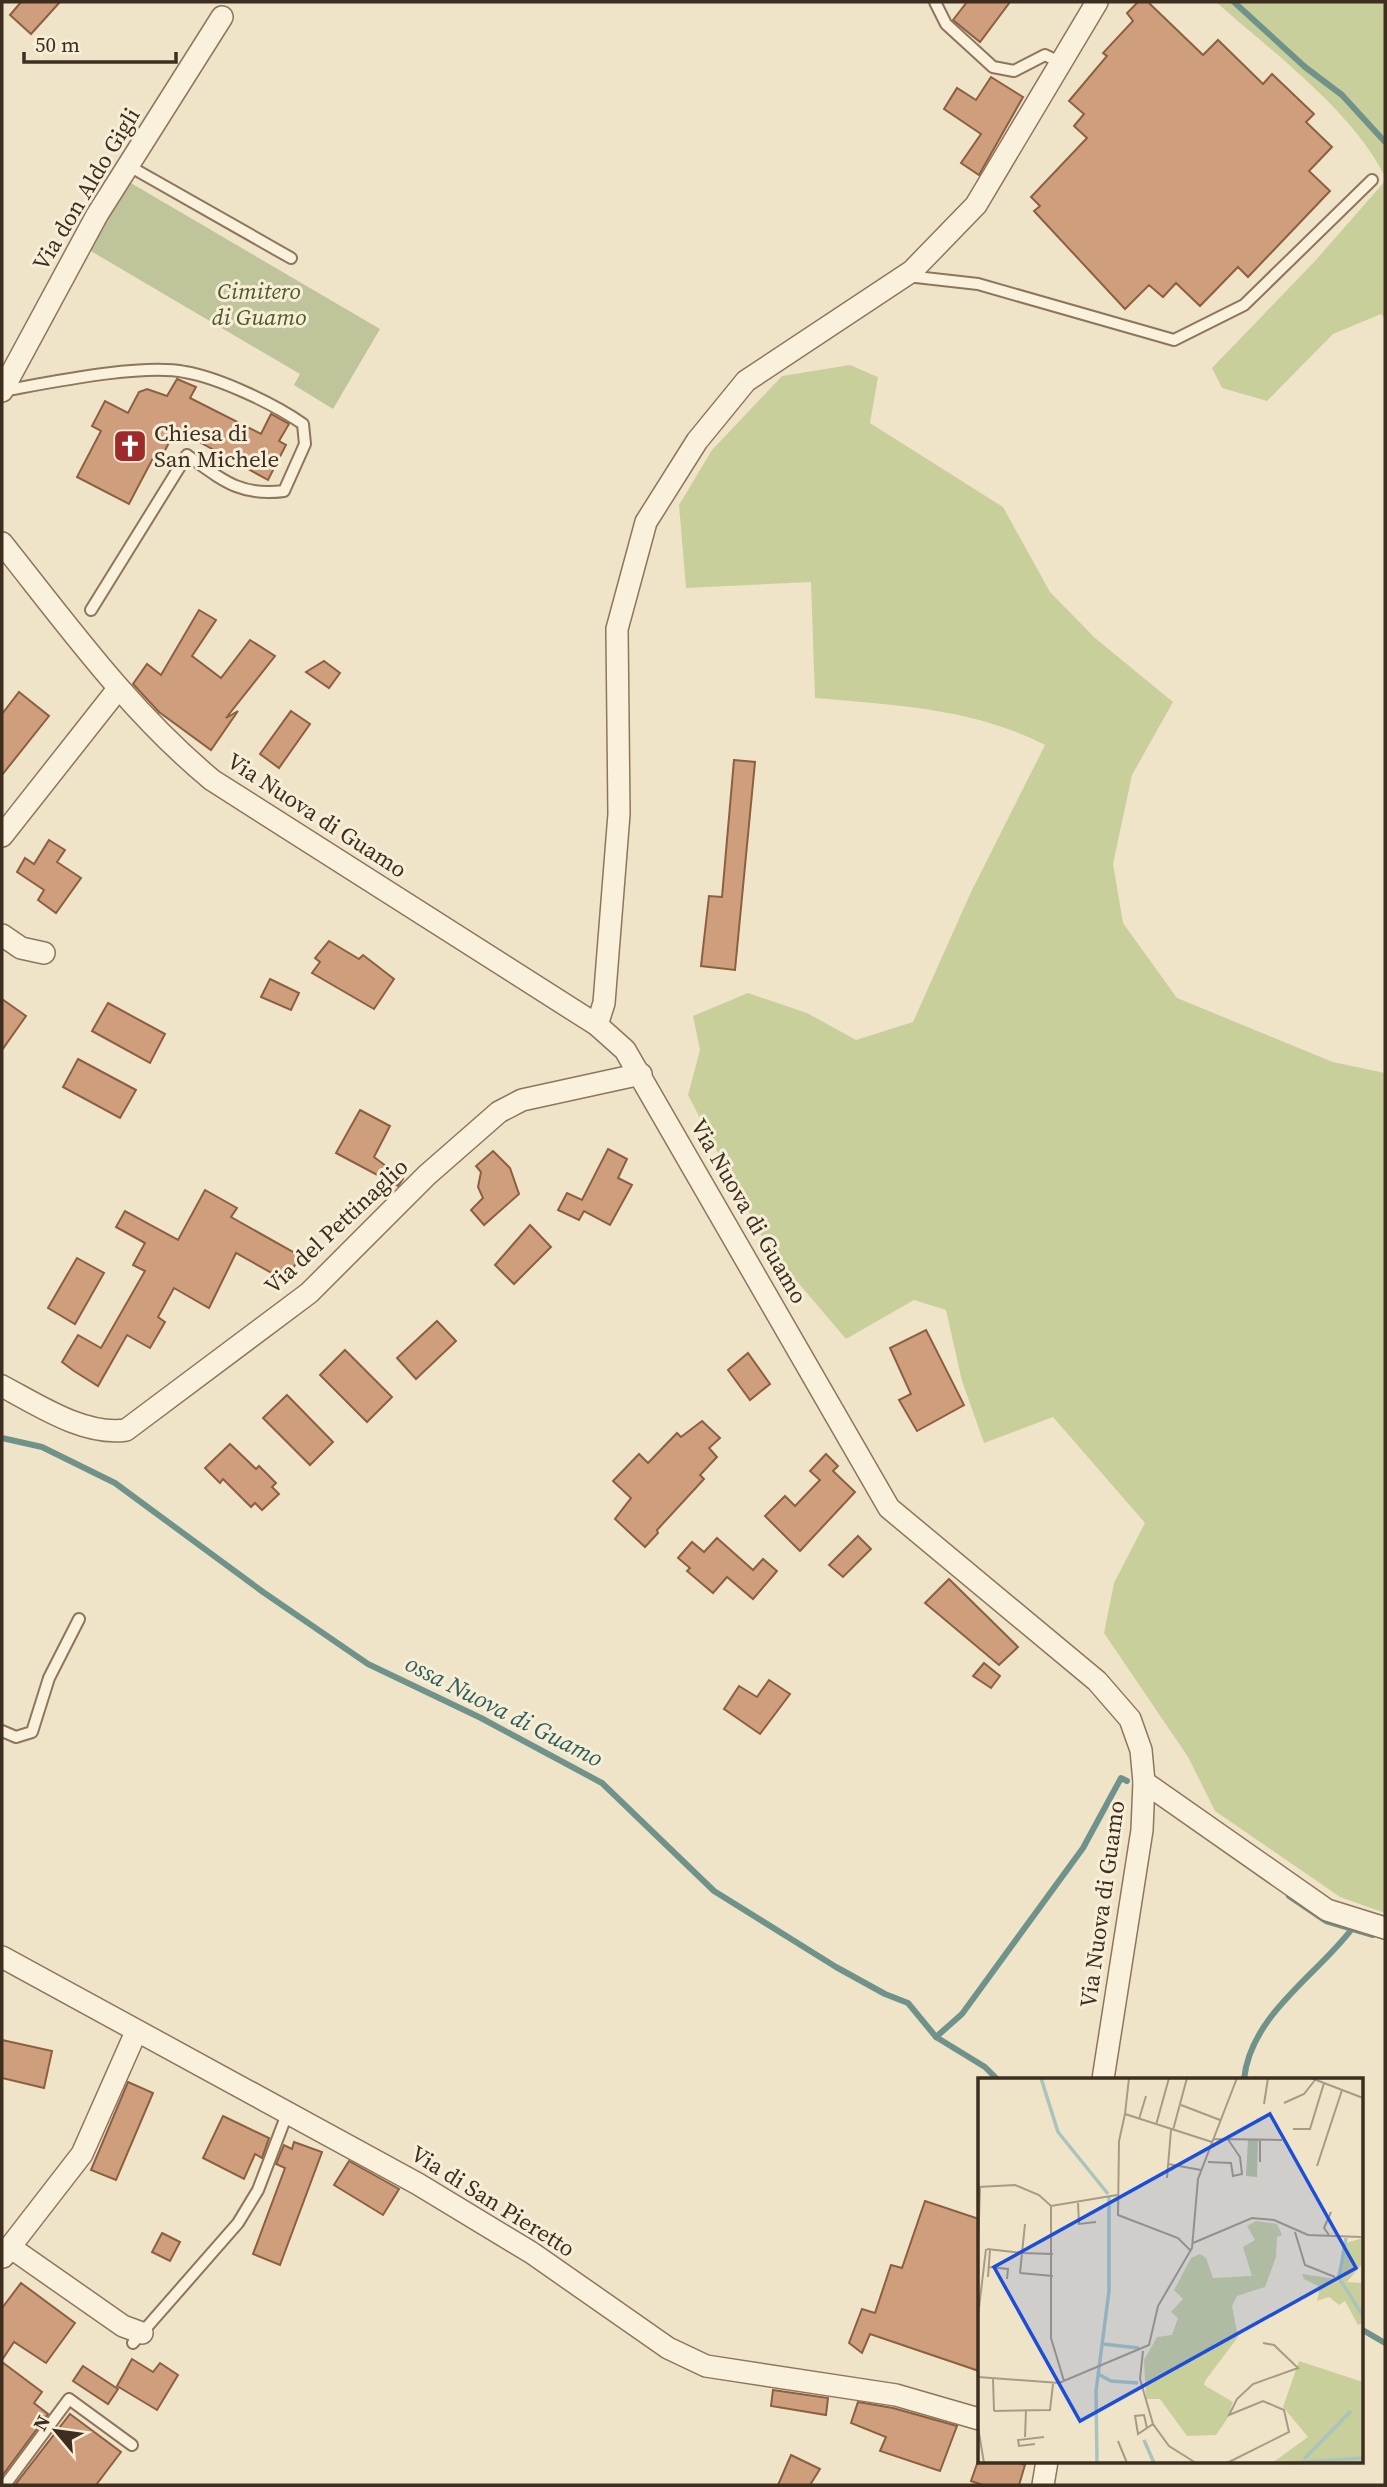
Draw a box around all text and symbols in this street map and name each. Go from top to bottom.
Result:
scale bar [24,21,177,65]
text: 50 m [35,30,80,59]
street label: Via don Aldo Gigli [25,101,147,276]
park label: Cimitero di Guamo [212,275,306,333]
place label: Chiesa di San Michele [154,417,279,475]
church icon: Chiesa di San Michele [111,427,149,465]
street label: Via Nuova di Guamo [221,745,413,885]
street label: Via Nuova di Guamo [683,1113,815,1309]
street label: Via del Pettinaglio [257,1151,415,1301]
water label: ossa Nuova di Guamo [400,1646,609,1775]
street label: Via Nuova di Guamo [1072,1798,1132,2010]
inset map [978,2078,1362,2462]
street label: Via di San Pieretto [405,2138,581,2264]
north arrow [21,2396,91,2466]
text: N [26,2410,56,2435]

